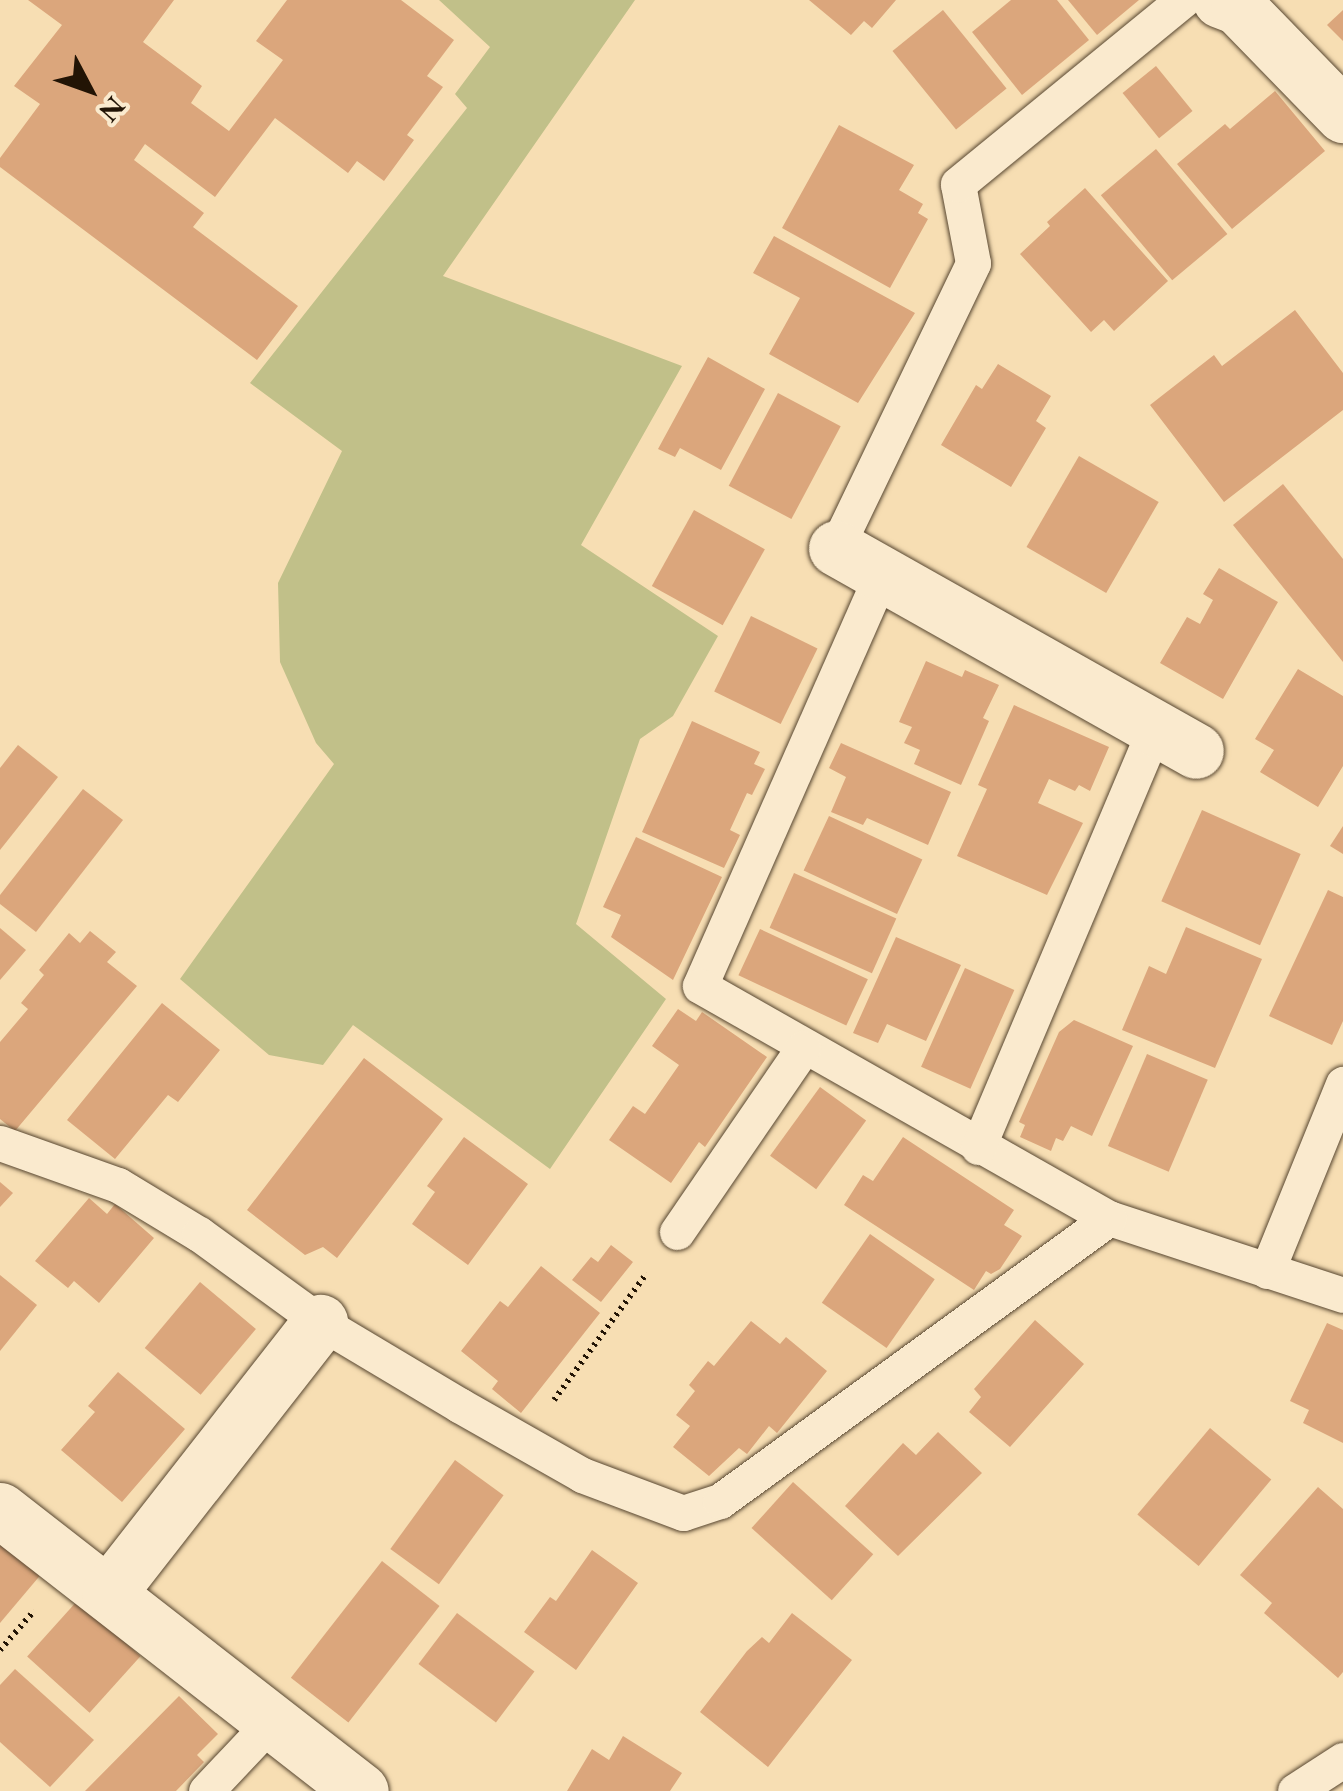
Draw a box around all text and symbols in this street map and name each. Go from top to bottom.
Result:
north arrow [40,40,140,140]
text: N [92,89,134,130]

